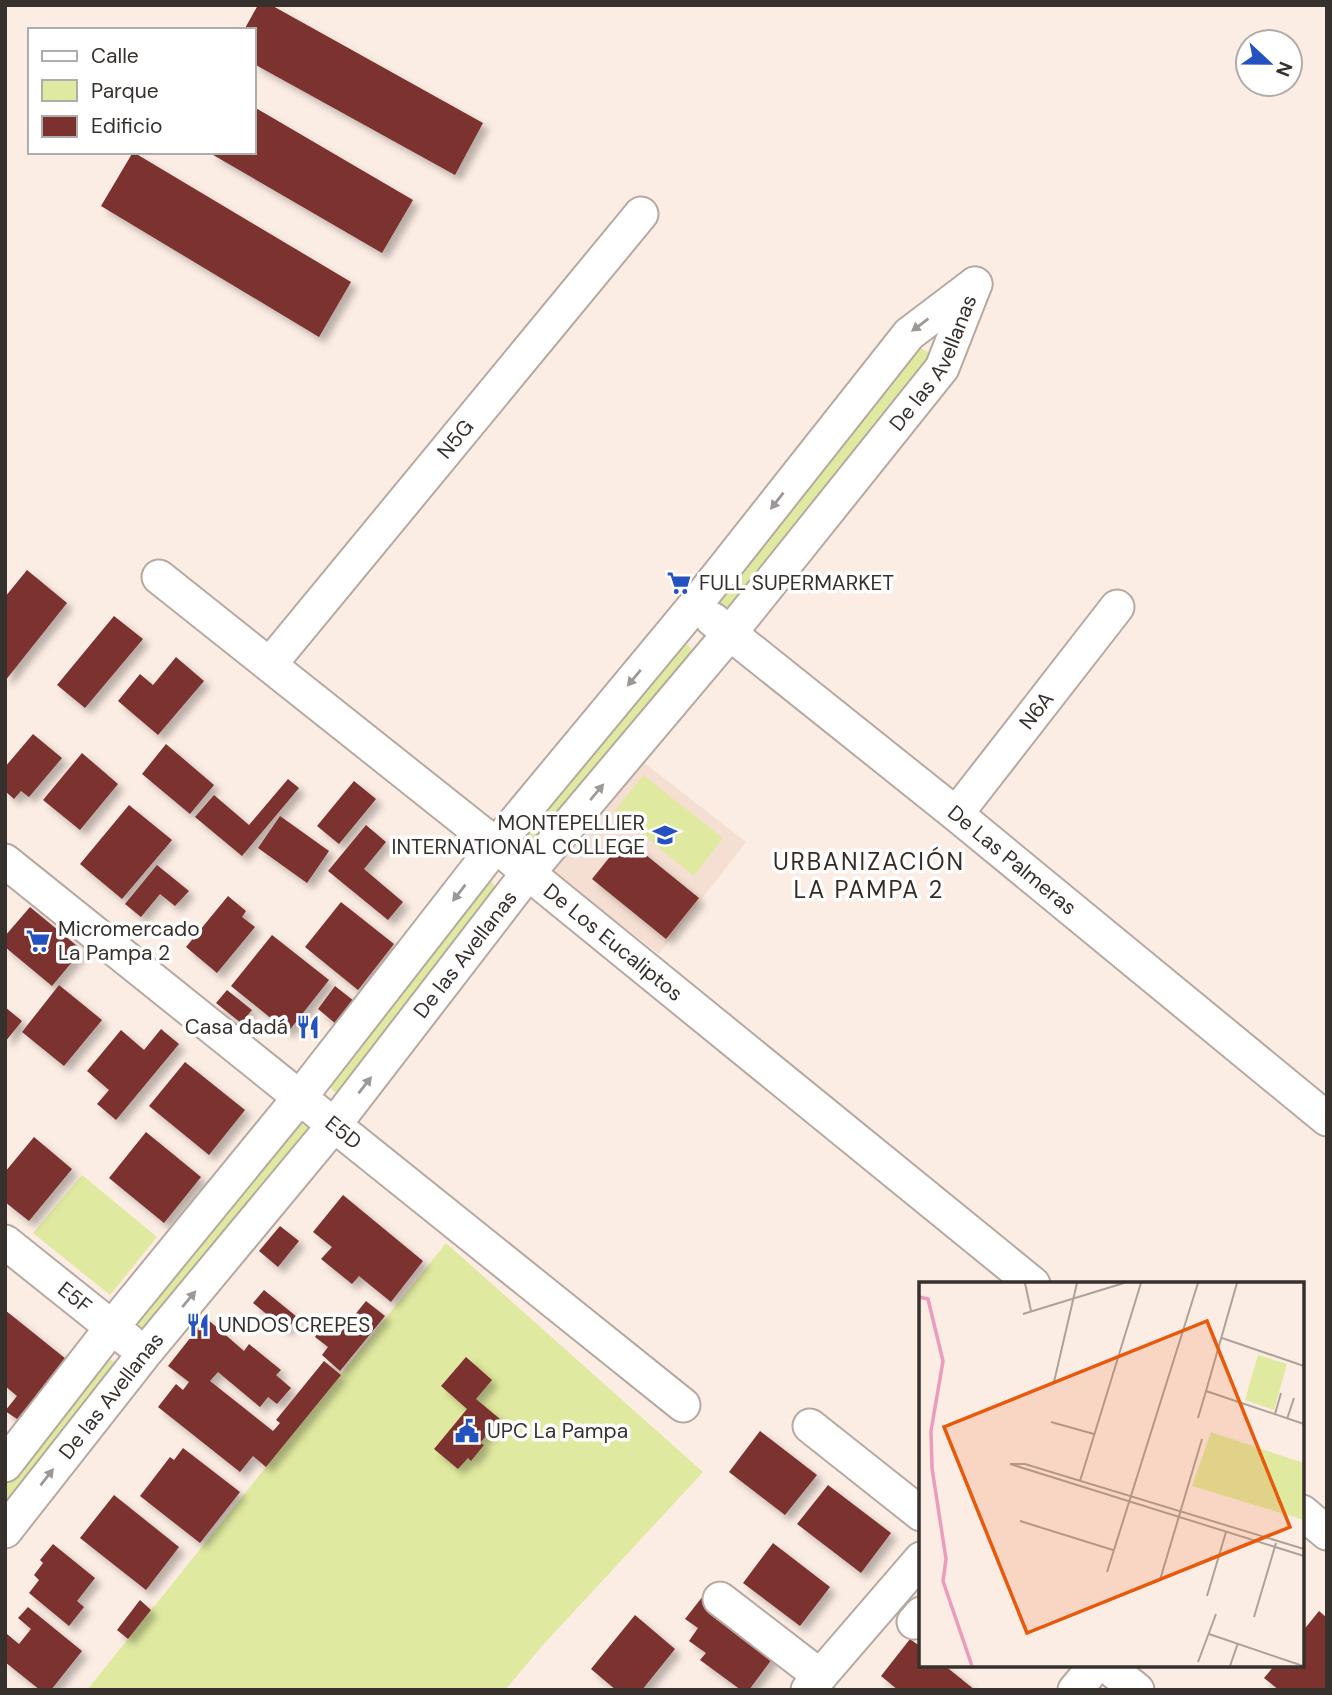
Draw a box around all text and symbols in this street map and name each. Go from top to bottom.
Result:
legend [28,28,256,154]
north arrow [1234,28,1304,98]
text: Calle [91,42,139,70]
text: N [1270,58,1298,80]
text: Parque [91,77,159,105]
text: Edificio [91,112,162,140]
street label: De las Avellanas [883,291,983,437]
one-way arrow [911,318,929,332]
street label: N5G [431,414,480,465]
one-way arrow [769,492,784,510]
supermarket icon: FULL SUPERMARKET [665,569,693,597]
place label: FULL SUPERMARKET [699,569,894,597]
one-way arrow [627,670,642,687]
street label: N6A [1013,686,1060,735]
one-way arrow [589,783,604,800]
street label: De Las Palmeras [942,799,1082,921]
place label: MONTEPELLIER INTERNATIONAL COLLEGE [392,809,645,861]
school or university icon: MONTEPELLIER INTERNATIONAL COLLEGE [651,821,679,849]
district label: URBANIZACIÓN LA PAMPA 2 [773,846,965,905]
street label: De Los Eucaliptos [538,877,689,1008]
one-way arrow [451,883,466,901]
street label: De las Avellanas [407,885,524,1024]
place label: Micromercado La Pampa 2 [58,915,200,967]
supermarket icon: Micromercado La Pampa 2 [24,927,52,955]
place label: Casa dadá [185,1013,288,1041]
restaurant icon: Casa dadá [294,1013,322,1041]
one-way arrow [357,1077,372,1095]
street label: E5D [319,1109,368,1156]
street label: E5F [52,1275,97,1320]
inset map [919,1282,1304,1667]
one-way arrow [181,1291,196,1308]
restaurant icon: UNDOS CREPES [184,1311,212,1339]
place label: UNDOS CREPES [218,1311,370,1339]
street label: De las Avellanas [53,1326,170,1465]
public building icon: UPC La Pampa [453,1417,481,1445]
place label: UPC La Pampa [487,1417,628,1445]
one-way arrow [40,1468,54,1486]

